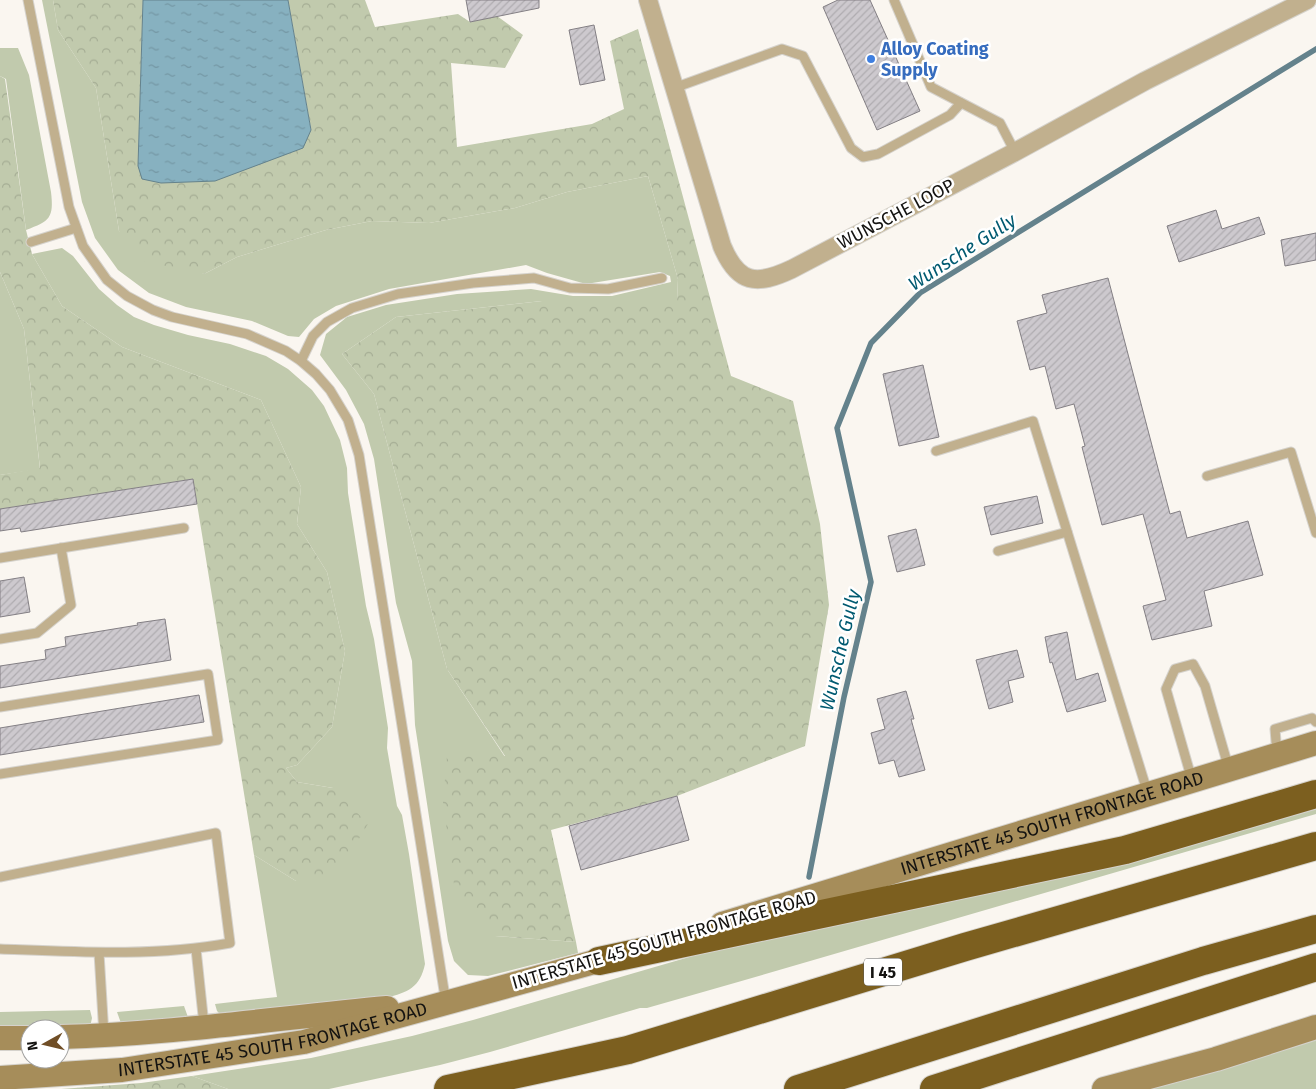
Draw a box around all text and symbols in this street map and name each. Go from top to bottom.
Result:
place label: Alloy Coating Supply [880,38,989,81]
marker: Alloy Coating Supply [865,53,877,65]
street label: WUNSCHE LOOP [834,174,958,254]
water label: Wunsche Gully [904,208,1021,295]
water label: Wunsche Gully [815,586,865,713]
street label: INTERSTATE 45 SOUTH FRONTAGE ROAD [898,767,1206,880]
street label: INTERSTATE 45 SOUTH FRONTAGE ROAD [509,886,819,994]
road number: I 45 [864,959,902,986]
street label: INTERSTATE 45 SOUTH FRONTAGE ROAD [117,998,430,1081]
north arrow [20,1019,70,1069]
text: N [24,1040,42,1052]

